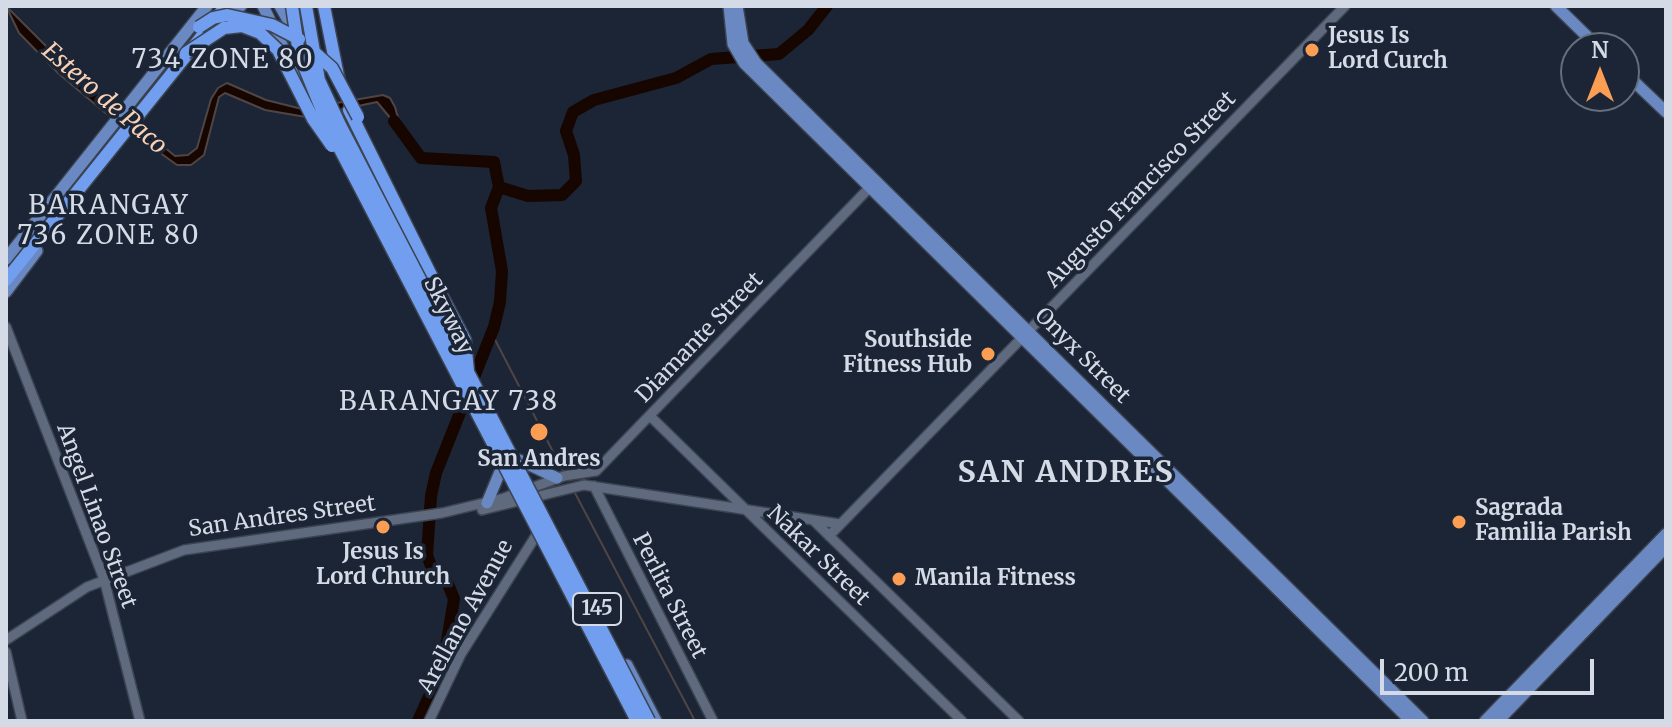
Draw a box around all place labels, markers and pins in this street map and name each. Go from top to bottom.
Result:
place label: Jesus Is Lord Curch [1328,24,1448,76]
marker: Jesus Is Lord Curch [1303,41,1321,59]
place label: Southside Fitness Hub [843,328,972,380]
marker: Southside Fitness Hub [979,345,997,363]
marker: San Andres [528,421,550,443]
place label: San Andres [477,447,601,473]
place label: Sagrada Familia Parish [1475,496,1632,548]
marker: Sagrada Familia Parish [1450,513,1468,531]
marker: Jesus Is Lord Church [374,518,392,536]
place label: Jesus Is Lord Church [316,540,450,592]
place label: Manila Fitness [915,566,1076,592]
marker: Manila Fitness [890,570,908,588]

